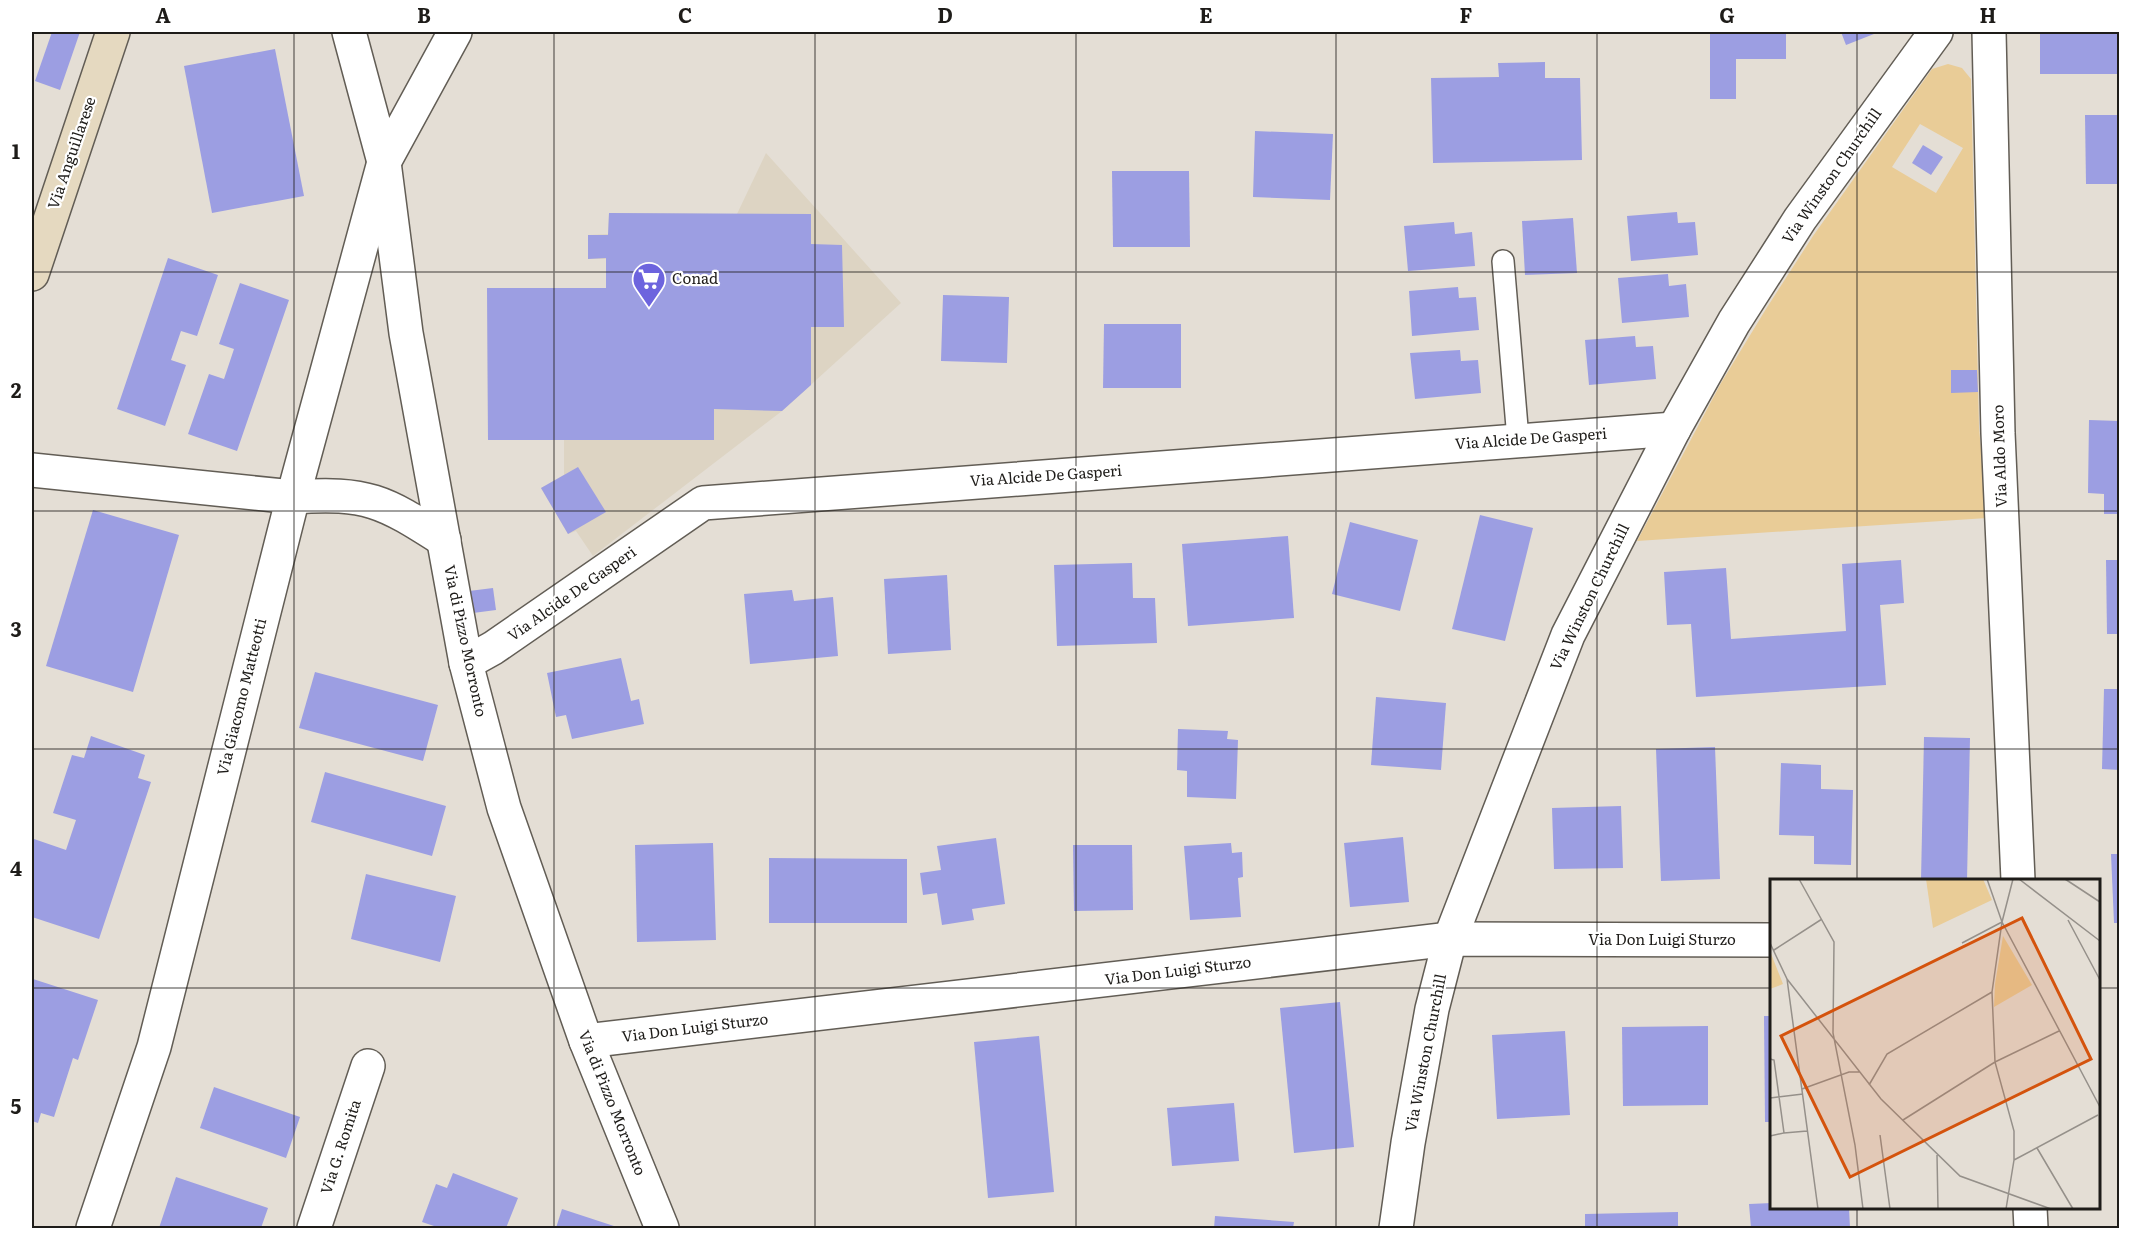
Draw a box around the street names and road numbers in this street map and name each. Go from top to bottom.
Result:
street label: Via Anguillarese [41,93,101,212]
street label: Via Winston Churchill [1775,103,1886,248]
street label: Via Aldo Moro [1985,404,2012,508]
street label: Via Alcide De Gasperi [1454,421,1608,454]
street label: Via Alcide De Gasperi [969,458,1123,491]
street label: Via Winston Churchill [1543,519,1634,674]
street label: Via Alcide De Gasperi [502,540,640,646]
street label: Via di Pizzo Morronto [439,563,494,719]
street label: Via Giacomo Matteotti [210,616,271,778]
street label: Via Don Luigi Sturzo [1588,927,1736,950]
street label: Via Don Luigi Sturzo [1103,949,1253,990]
street label: Via Winston Churchill [1398,972,1451,1134]
street label: Via Don Luigi Sturzo [620,1006,770,1047]
street label: Via di Pizzo Morronto [574,1026,653,1179]
street label: Via G. Romita [313,1095,366,1197]

